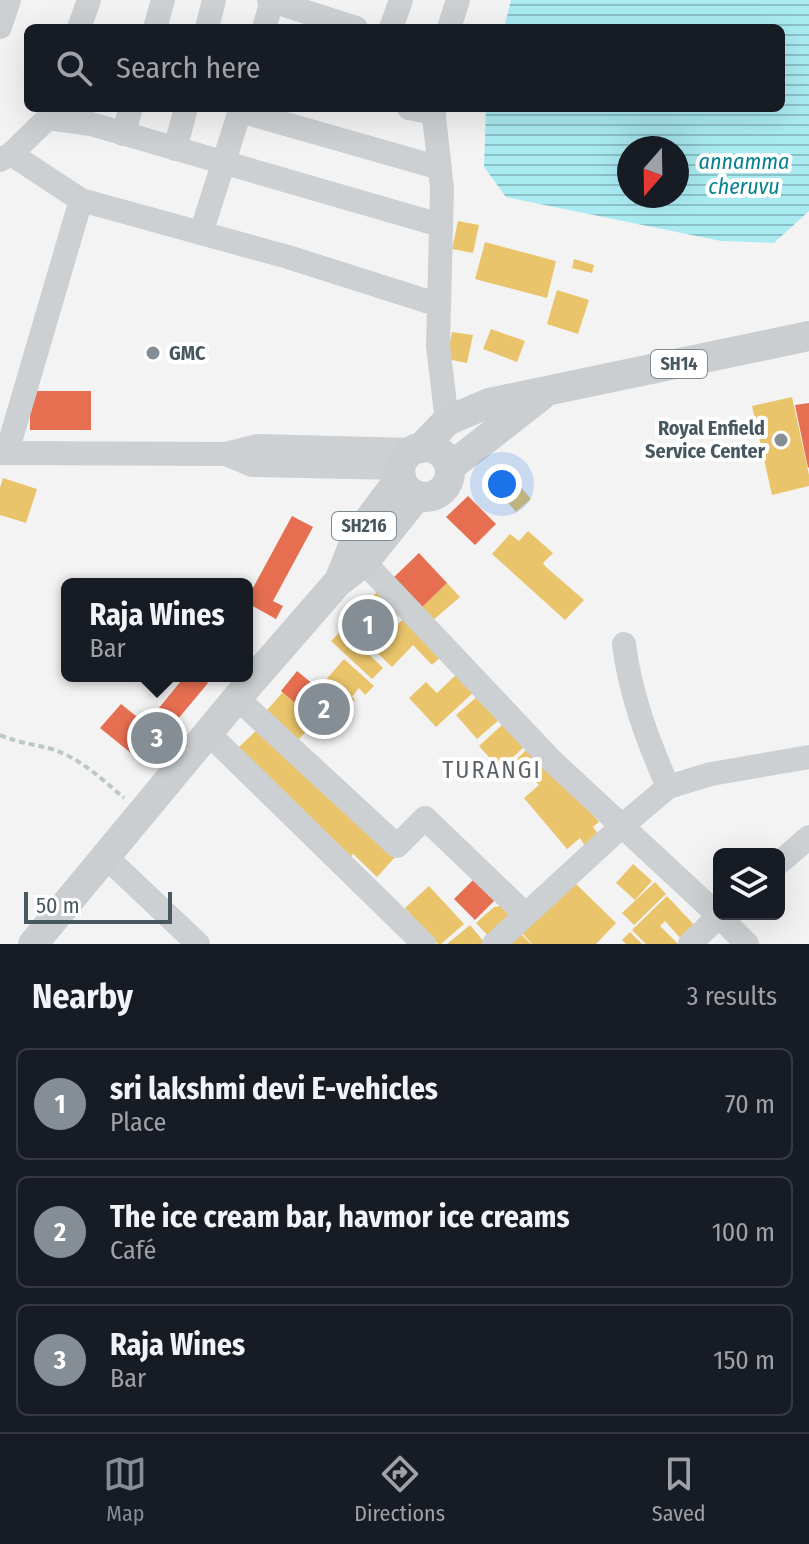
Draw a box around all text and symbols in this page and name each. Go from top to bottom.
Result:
search box [24,24,785,112]
icon: search [52,46,96,90]
text: Search here [116,50,261,86]
north arrow [617,136,689,208]
water label: annamma cheruvu [699,148,789,200]
place label: GMC [169,341,206,365]
marker: GMC [144,344,162,362]
road number: SH14 [651,350,707,378]
place label: Royal Enfield Service Center [645,416,766,463]
marker: Royal Enfield Service Center [772,431,790,449]
your location [482,464,522,504]
road number: SH216 [332,512,396,540]
popup [61,578,253,682]
pin: 1 [342,595,394,655]
text: Raja Wines [89,597,225,633]
text: Bar [89,633,126,664]
pin: 2 [298,679,350,739]
pin: 3 [131,708,183,768]
district label: TURANGI [442,756,542,784]
map controls [713,848,785,920]
button: layers [713,848,785,920]
scale bar [24,888,172,924]
text: 50 m [36,892,80,919]
text: Nearby [32,976,133,1017]
text: 3 results [687,981,777,1012]
text: sri lakshmi devi E-vehicles [110,1071,438,1107]
text: 1 [55,1089,66,1120]
text: 70 m [725,1089,775,1120]
text: Place [110,1107,166,1138]
text: The ice cream bar, havmor ice creams [110,1199,570,1235]
text: 2 [54,1217,66,1248]
text: 100 m [712,1217,775,1248]
text: Café [110,1235,156,1266]
text: Raja Wines [110,1327,245,1363]
text: 3 [54,1345,66,1376]
text: 150 m [713,1345,775,1376]
text: Bar [110,1363,146,1394]
tab: Map [103,1452,147,1527]
tab: Directions [354,1452,445,1527]
tab: Saved [652,1452,706,1527]

